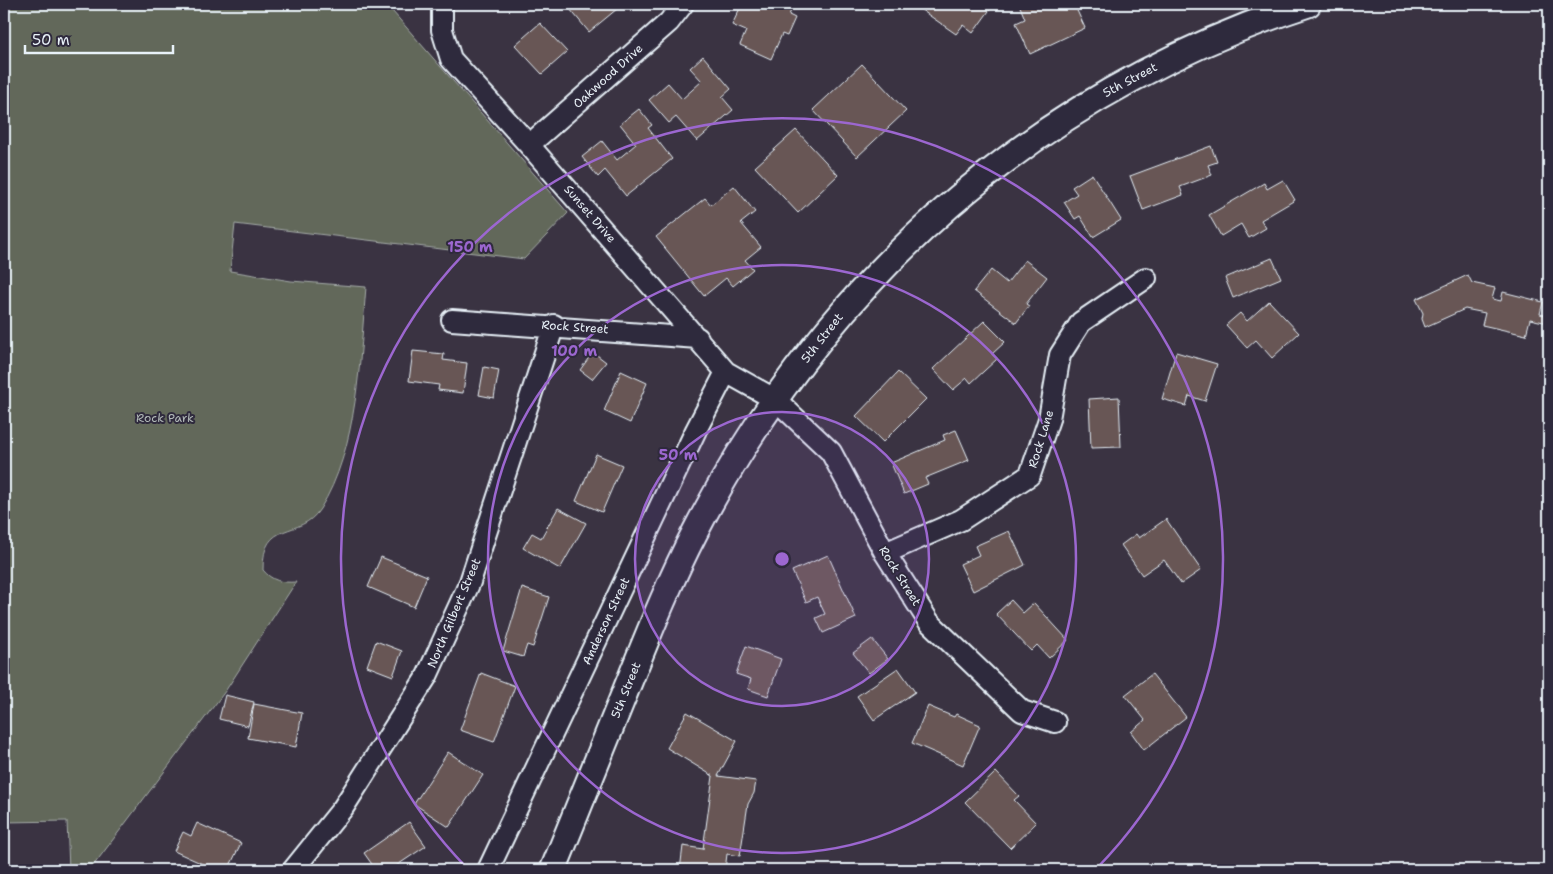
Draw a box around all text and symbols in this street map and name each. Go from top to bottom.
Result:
scale bar [25,22,172,54]
text: 50 m [32,30,70,50]
street label: Oakwood Drive [570,40,646,112]
street label: 5th Street [1100,59,1160,101]
street label: Sunset Drive [560,182,620,246]
text: 150 m [447,237,493,257]
street label: 5th Street [797,310,847,366]
street label: Rock Street [541,317,609,337]
text: 100 m [551,341,597,361]
street label: Rock Lane [1025,408,1057,470]
park label: Rock Park [136,410,194,426]
text: 50 m [659,445,698,465]
street label: Rock Street [875,543,925,609]
centre of rings [773,550,791,568]
street label: North Gilbert Street [424,556,484,670]
street label: Anderson Street [579,575,633,667]
street label: 5th Street [607,660,645,720]

